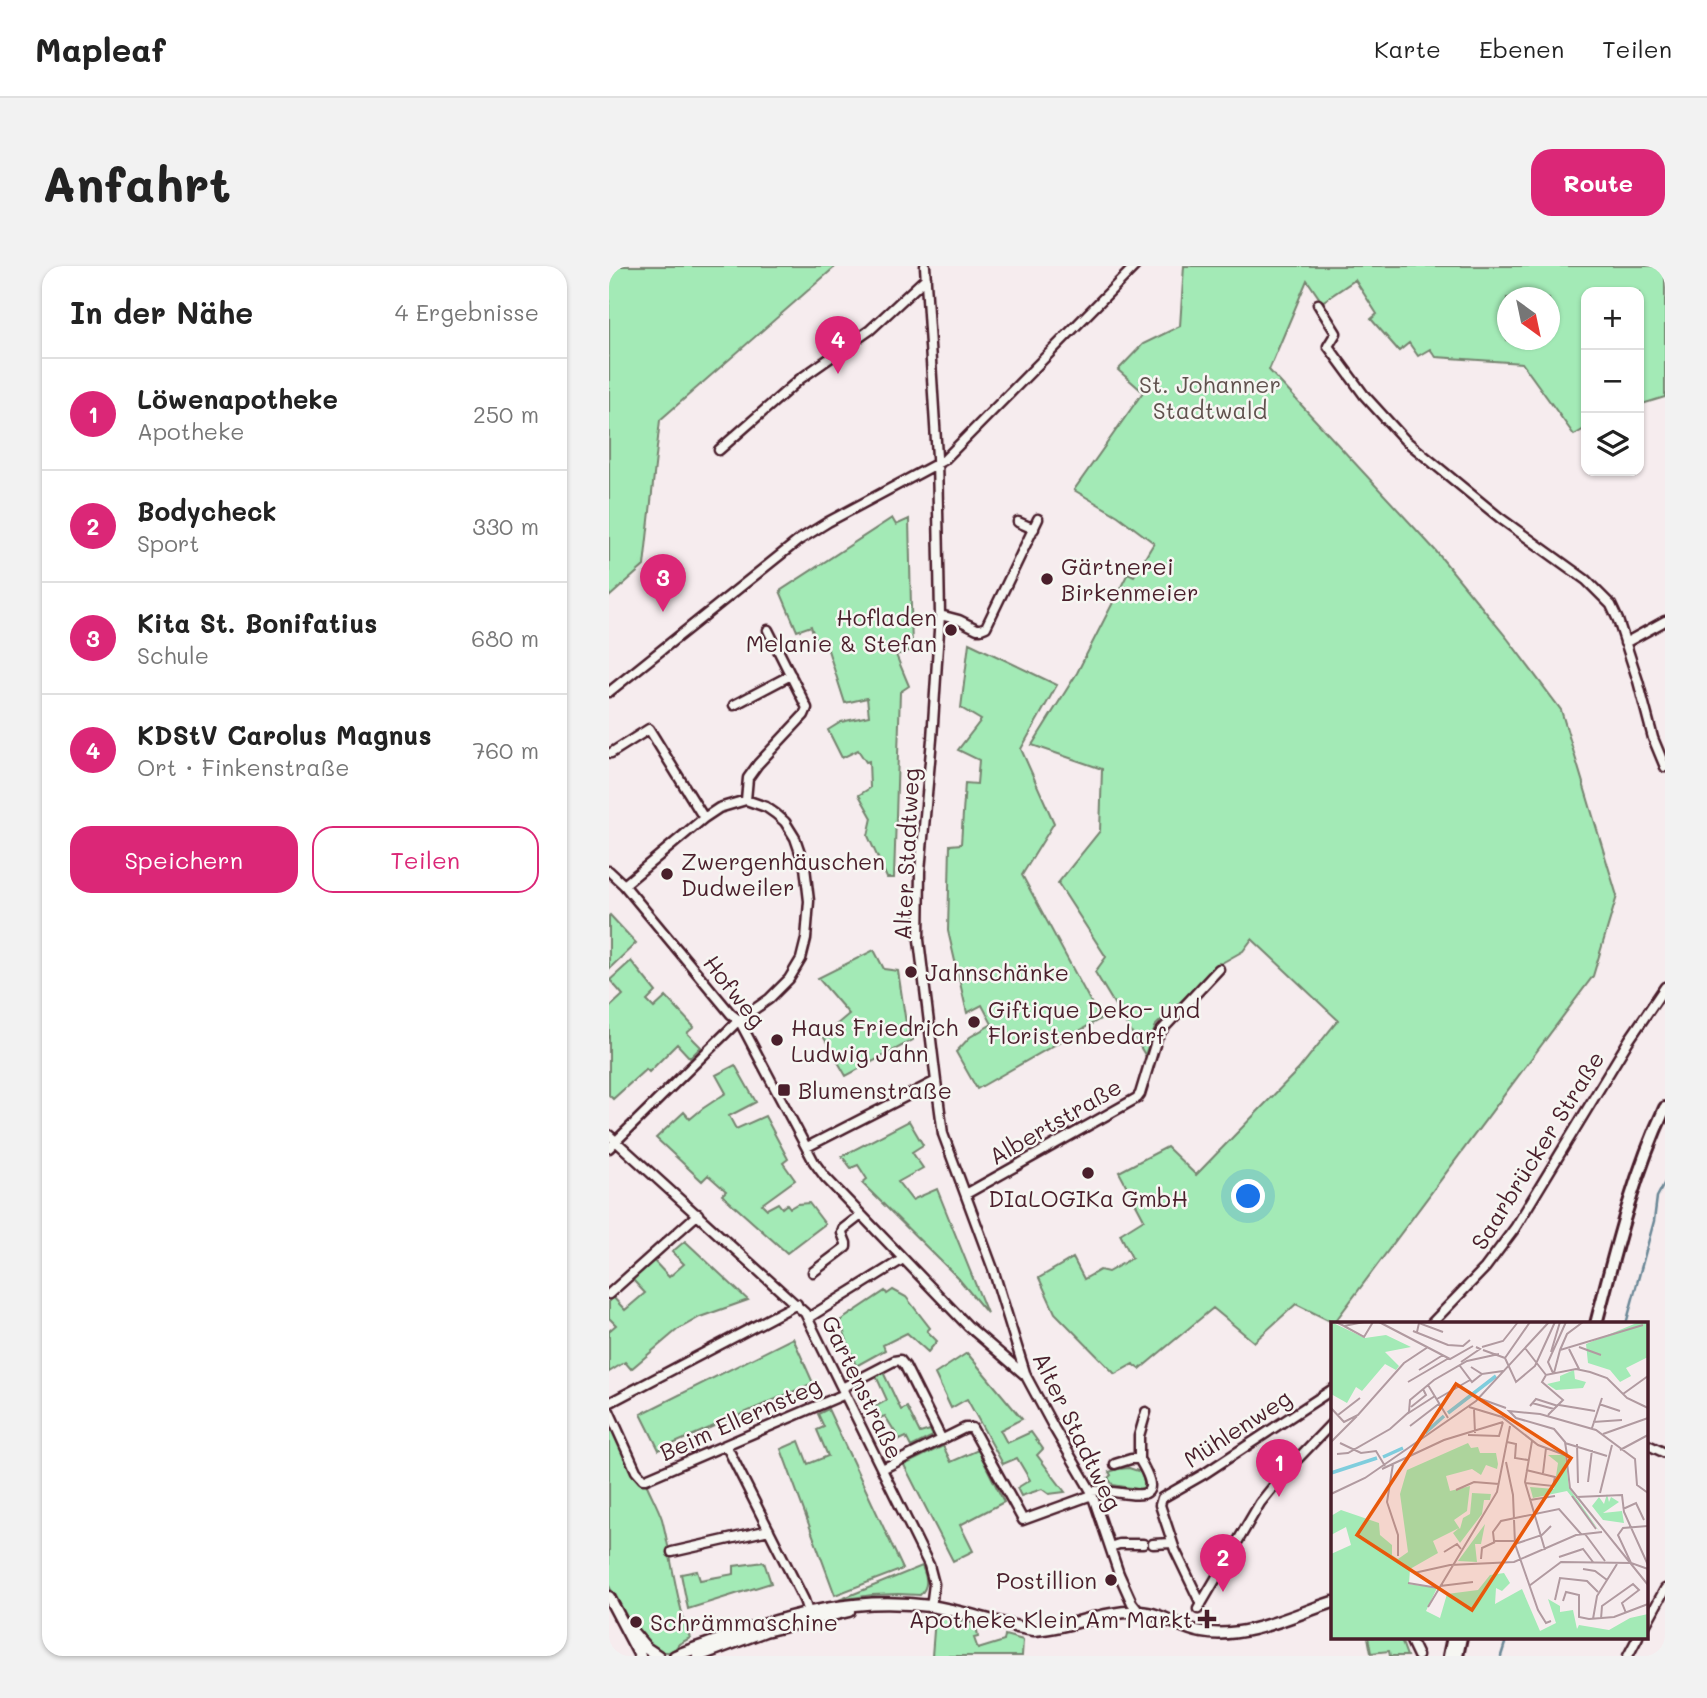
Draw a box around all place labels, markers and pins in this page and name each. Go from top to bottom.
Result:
pin: 4 [815,316,861,374]
place label: Gärtnerei Birkenmeier [1061,551,1198,607]
pin: 3 [640,554,686,612]
marker: Gärtnerei Birkenmeier [1039,571,1055,587]
place label: Hofladen Melanie & Stefan [746,602,937,658]
marker: Hofladen Melanie & Stefan [943,622,959,638]
place label: Zwergenhäuschen Dudweiler [681,846,885,902]
marker: Zwergenhäuschen Dudweiler [659,866,675,882]
place label: Jahnschänke [925,957,1069,987]
marker: Jahnschänke [903,964,919,980]
place label: Giftique Deko- und Floristenbedarf [988,994,1200,1050]
place label: Haus Friedrich Ludwig Jahn [791,1012,958,1068]
marker: Giftique Deko- und Floristenbedarf [966,1014,982,1030]
marker: Haus Friedrich Ludwig Jahn [769,1032,785,1048]
place label: Blumenstraße [798,1075,952,1105]
marker: Blumenstraße [776,1082,792,1098]
marker: DIaLOGIKa GmbH [1080,1165,1096,1181]
place label: DIaLOGIKa GmbH [988,1183,1188,1213]
pin: 1 [1256,1439,1302,1497]
pin: 2 [1200,1534,1246,1592]
place label: Postillion [996,1565,1097,1595]
marker: Postillion [1103,1572,1119,1588]
place label: Apotheke Klein Am Markt [909,1604,1193,1634]
place label: Schrämmaschine [650,1607,838,1637]
marker: Apotheke Klein Am Markt [1199,1611,1215,1627]
marker: Schrämmaschine [628,1614,644,1630]

